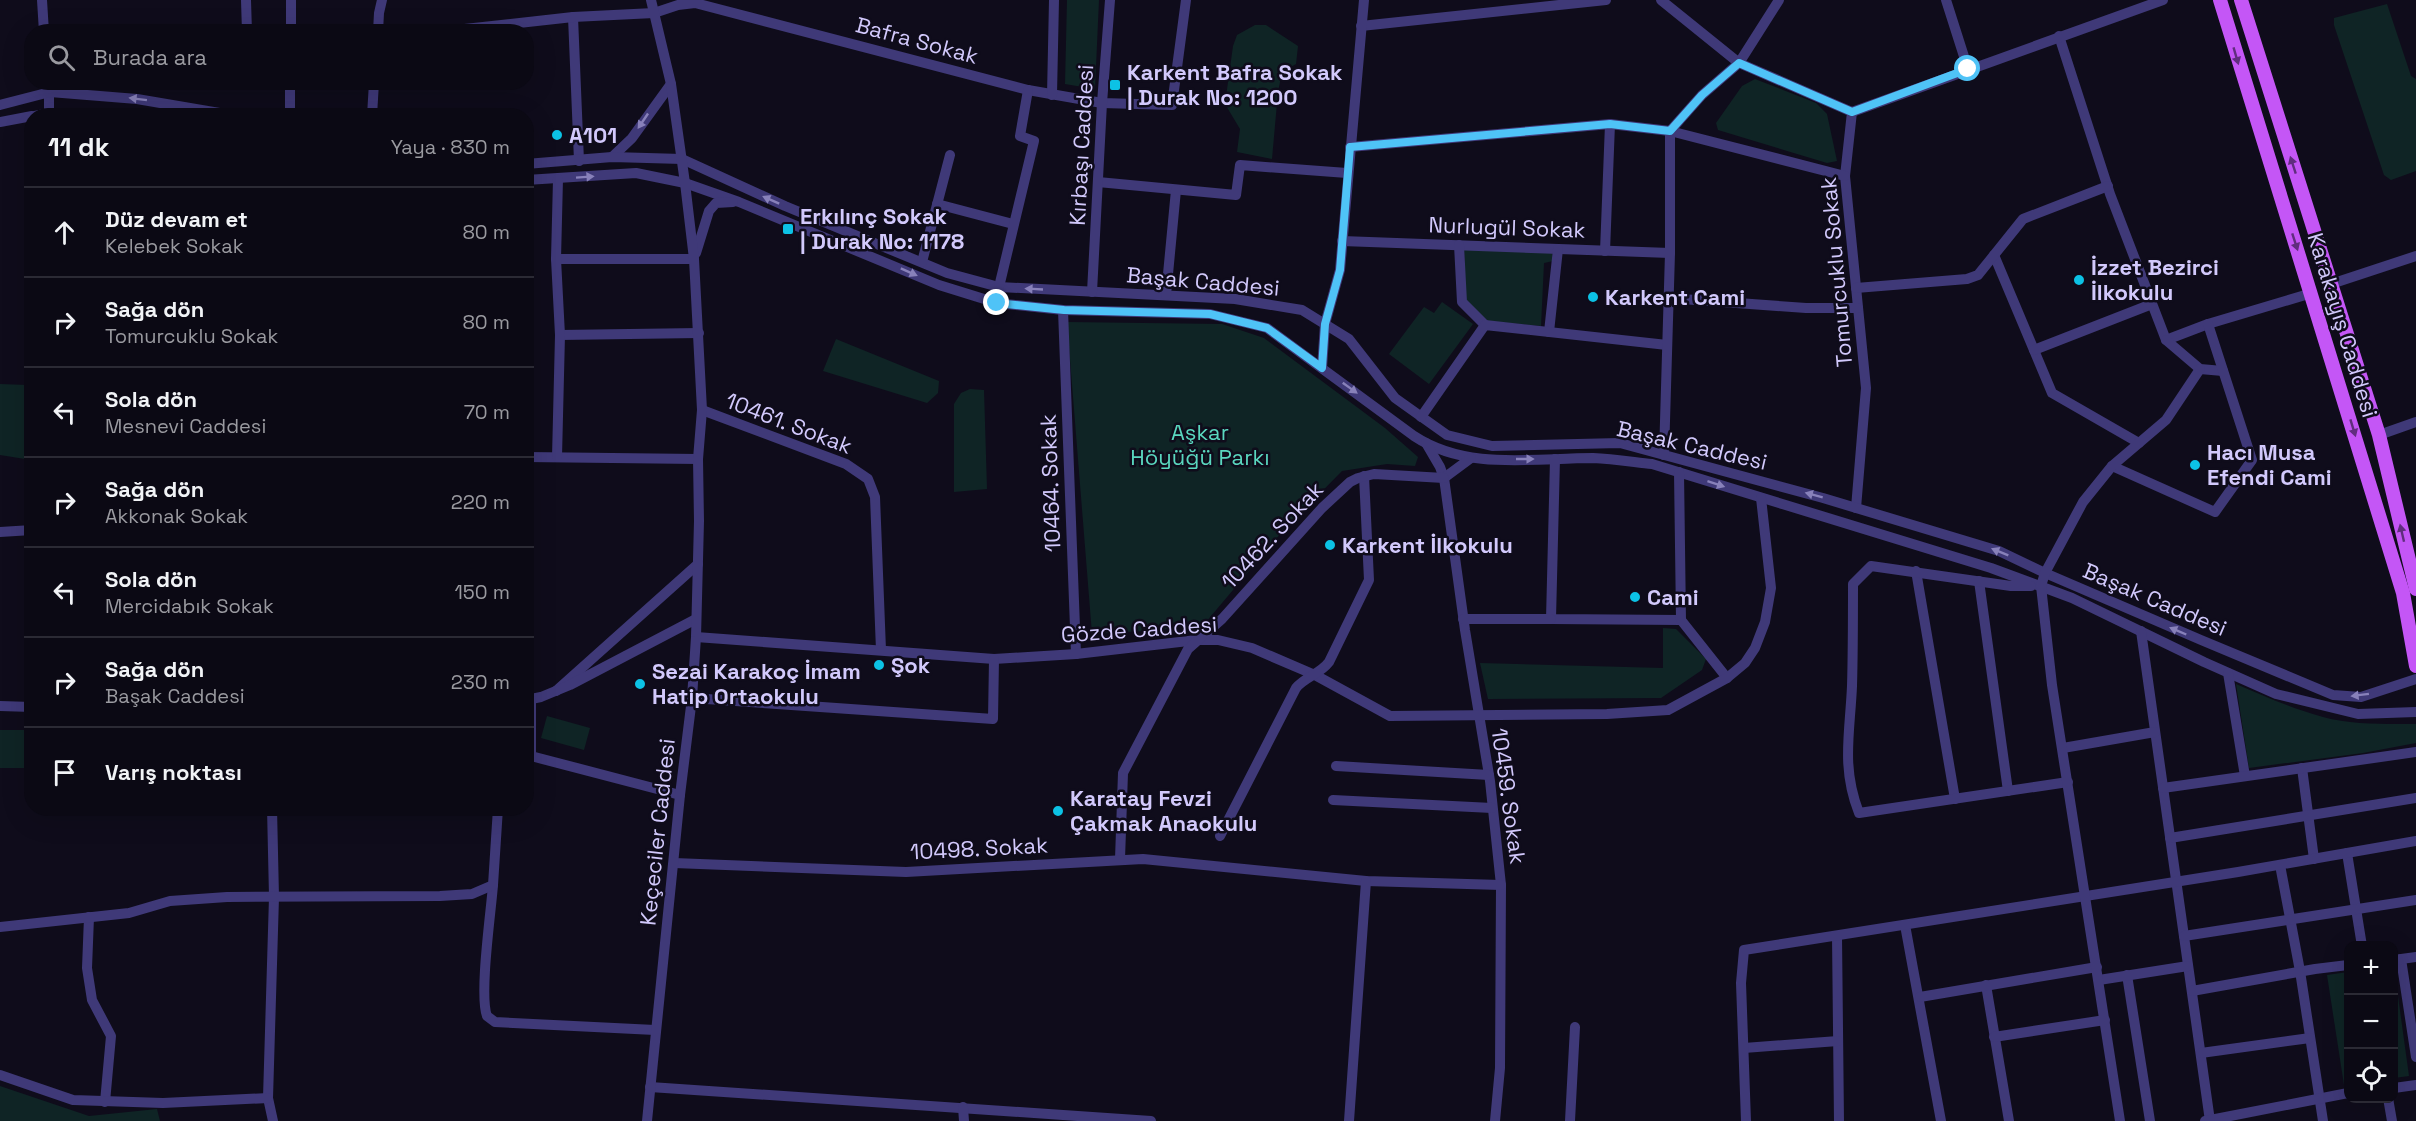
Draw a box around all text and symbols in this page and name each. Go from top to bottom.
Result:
street label: Bafra Sokak [853,10,981,70]
search box [24,24,534,90]
icon: search [45,41,78,74]
text: Burada ara [93,43,207,71]
one-way arrow [2232,47,2241,65]
route start [1954,55,1980,81]
place label: Karkent Bafra Sokak | Durak No: 1200 [1127,58,1343,111]
street label: Kırbaşı Caddesi [1063,64,1099,226]
marker: Karkent Bafra Sokak | Durak No: 1200 [1108,78,1122,92]
one-way arrow [128,94,147,104]
one-way arrow [637,113,649,129]
place label: A101 [569,121,617,149]
marker: A101 [550,128,564,142]
text: 11 dk [48,130,109,164]
text: Yaya · 830 m [391,134,510,160]
one-way arrow [2288,156,2297,174]
one-way arrow [575,172,594,181]
street label: Tomurcuklu Sokak [1814,176,1858,368]
one-way arrow [762,195,780,205]
place label: Erkılınç Sokak | Durak No: 1178 [800,202,964,255]
text: Düz devam et [105,205,248,233]
street label: Nurlugül Sokak [1428,210,1586,244]
icon: ahead [48,216,81,249]
text: 80 m [462,219,510,245]
marker: Erkılınç Sokak | Durak No: 1178 [781,222,795,236]
street label: Karakayış Caddesi [2302,229,2384,421]
text: Kelebek Sokak [105,233,243,259]
one-way arrow [2291,233,2300,251]
place label: İzzet Bezirci İlkokulu [2091,253,2219,306]
street label: Başak Caddesi [1125,260,1281,302]
one-way arrow [901,267,919,277]
marker: İzzet Bezirci İlkokulu [2072,273,2086,287]
place label: Karkent Cami [1605,283,1745,311]
one-way arrow [1024,284,1043,293]
route end [983,289,1009,315]
marker: Karkent Cami [1586,290,1600,304]
text: Sağa dön [105,295,204,323]
icon: right [48,306,81,339]
text: 80 m [462,309,510,335]
text: Tomurcuklu Sokak [105,323,278,349]
one-way arrow [1342,382,1358,395]
text: Sola dön [105,385,197,413]
street label: 10461. Sokak [722,386,856,460]
icon: left [48,396,81,429]
text: 70 m [464,399,510,425]
text: Mesnevi Caddesi [105,413,266,439]
street label: 10464. Sokak [1034,413,1066,552]
street label: Başak Caddesi [1614,414,1770,476]
park label: Aşkar Höyüğü Parkı [1130,418,1270,471]
one-way arrow [2349,419,2358,437]
place label: Hacı Musa Efendi Cami [2207,438,2332,491]
one-way arrow [1515,454,1534,464]
marker: Hacı Musa Efendi Cami [2188,458,2202,472]
text: Sağa dön [105,475,204,503]
street label: 10462. Sokak [1215,475,1329,595]
one-way arrow [1707,479,1725,489]
icon: right [48,486,81,519]
text: 220 m [451,489,510,515]
one-way arrow [1804,490,1822,499]
text: Akkonak Sokak [105,503,248,529]
one-way arrow [2397,523,2407,542]
place label: Karkent İlkokulu [1342,531,1513,559]
marker: Karkent İlkokulu [1323,538,1337,552]
one-way arrow [1991,547,2009,556]
street label: Başak Caddesi [2079,556,2231,642]
text: Sola dön [105,565,197,593]
icon: left [48,576,81,609]
text: 150 m [455,579,510,605]
place label: Cami [1647,583,1699,611]
marker: Cami [1628,590,1642,604]
text: Mercidabık Sokak [105,593,274,619]
street label: Gözde Caddesi [1060,610,1218,648]
one-way arrow [2169,626,2187,636]
place label: Şok [891,651,931,679]
text: Sağa dön [105,655,204,683]
place label: Sezai Karakoç İmam Hatip Ortaokulu [652,657,861,710]
marker: Şok [872,658,886,672]
icon: right [48,666,81,699]
text: 230 m [451,669,510,695]
marker: Sezai Karakoç İmam Hatip Ortaokulu [633,677,647,691]
text: Başak Caddesi [105,683,245,709]
one-way arrow [2350,690,2369,700]
street label: 10459. Sokak [1486,726,1532,866]
street label: Keçeciler Caddesi [633,737,681,927]
icon: arrive [48,756,81,789]
text: Varış noktası [105,758,242,786]
place label: Karatay Fevzi Çakmak Anaokulu [1070,784,1257,837]
marker: Karatay Fevzi Çakmak Anaokulu [1051,804,1065,818]
street label: 10498. Sokak [909,830,1049,866]
map controls [2344,941,2398,1103]
button: + [2344,941,2398,995]
button: − [2344,995,2398,1049]
button: locate [2344,1049,2398,1103]

